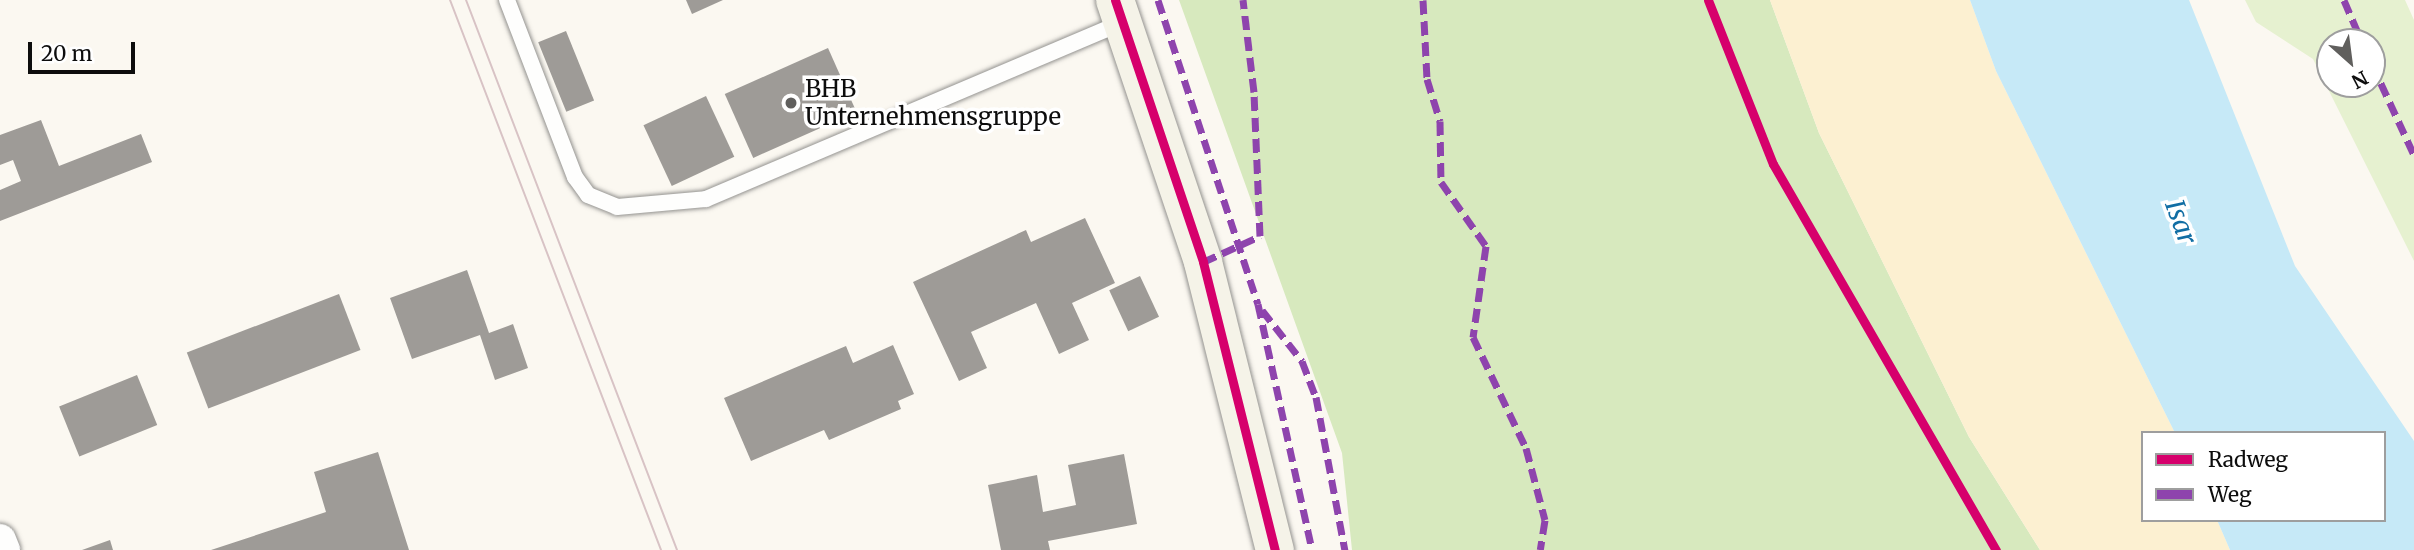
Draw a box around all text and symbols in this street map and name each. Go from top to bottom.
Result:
scale bar [32,28,138,72]
north arrow [2316,28,2386,98]
text: 20 m [41,40,92,67]
text: N [2348,66,2372,94]
place label: BHB Unternehmensgruppe [805,75,1061,131]
marker: BHB Unternehmensgruppe [783,95,799,111]
water label: Isar [2159,196,2203,248]
legend [2141,431,2386,522]
text: Radweg [2208,446,2288,473]
text: Weg [2208,481,2252,508]

